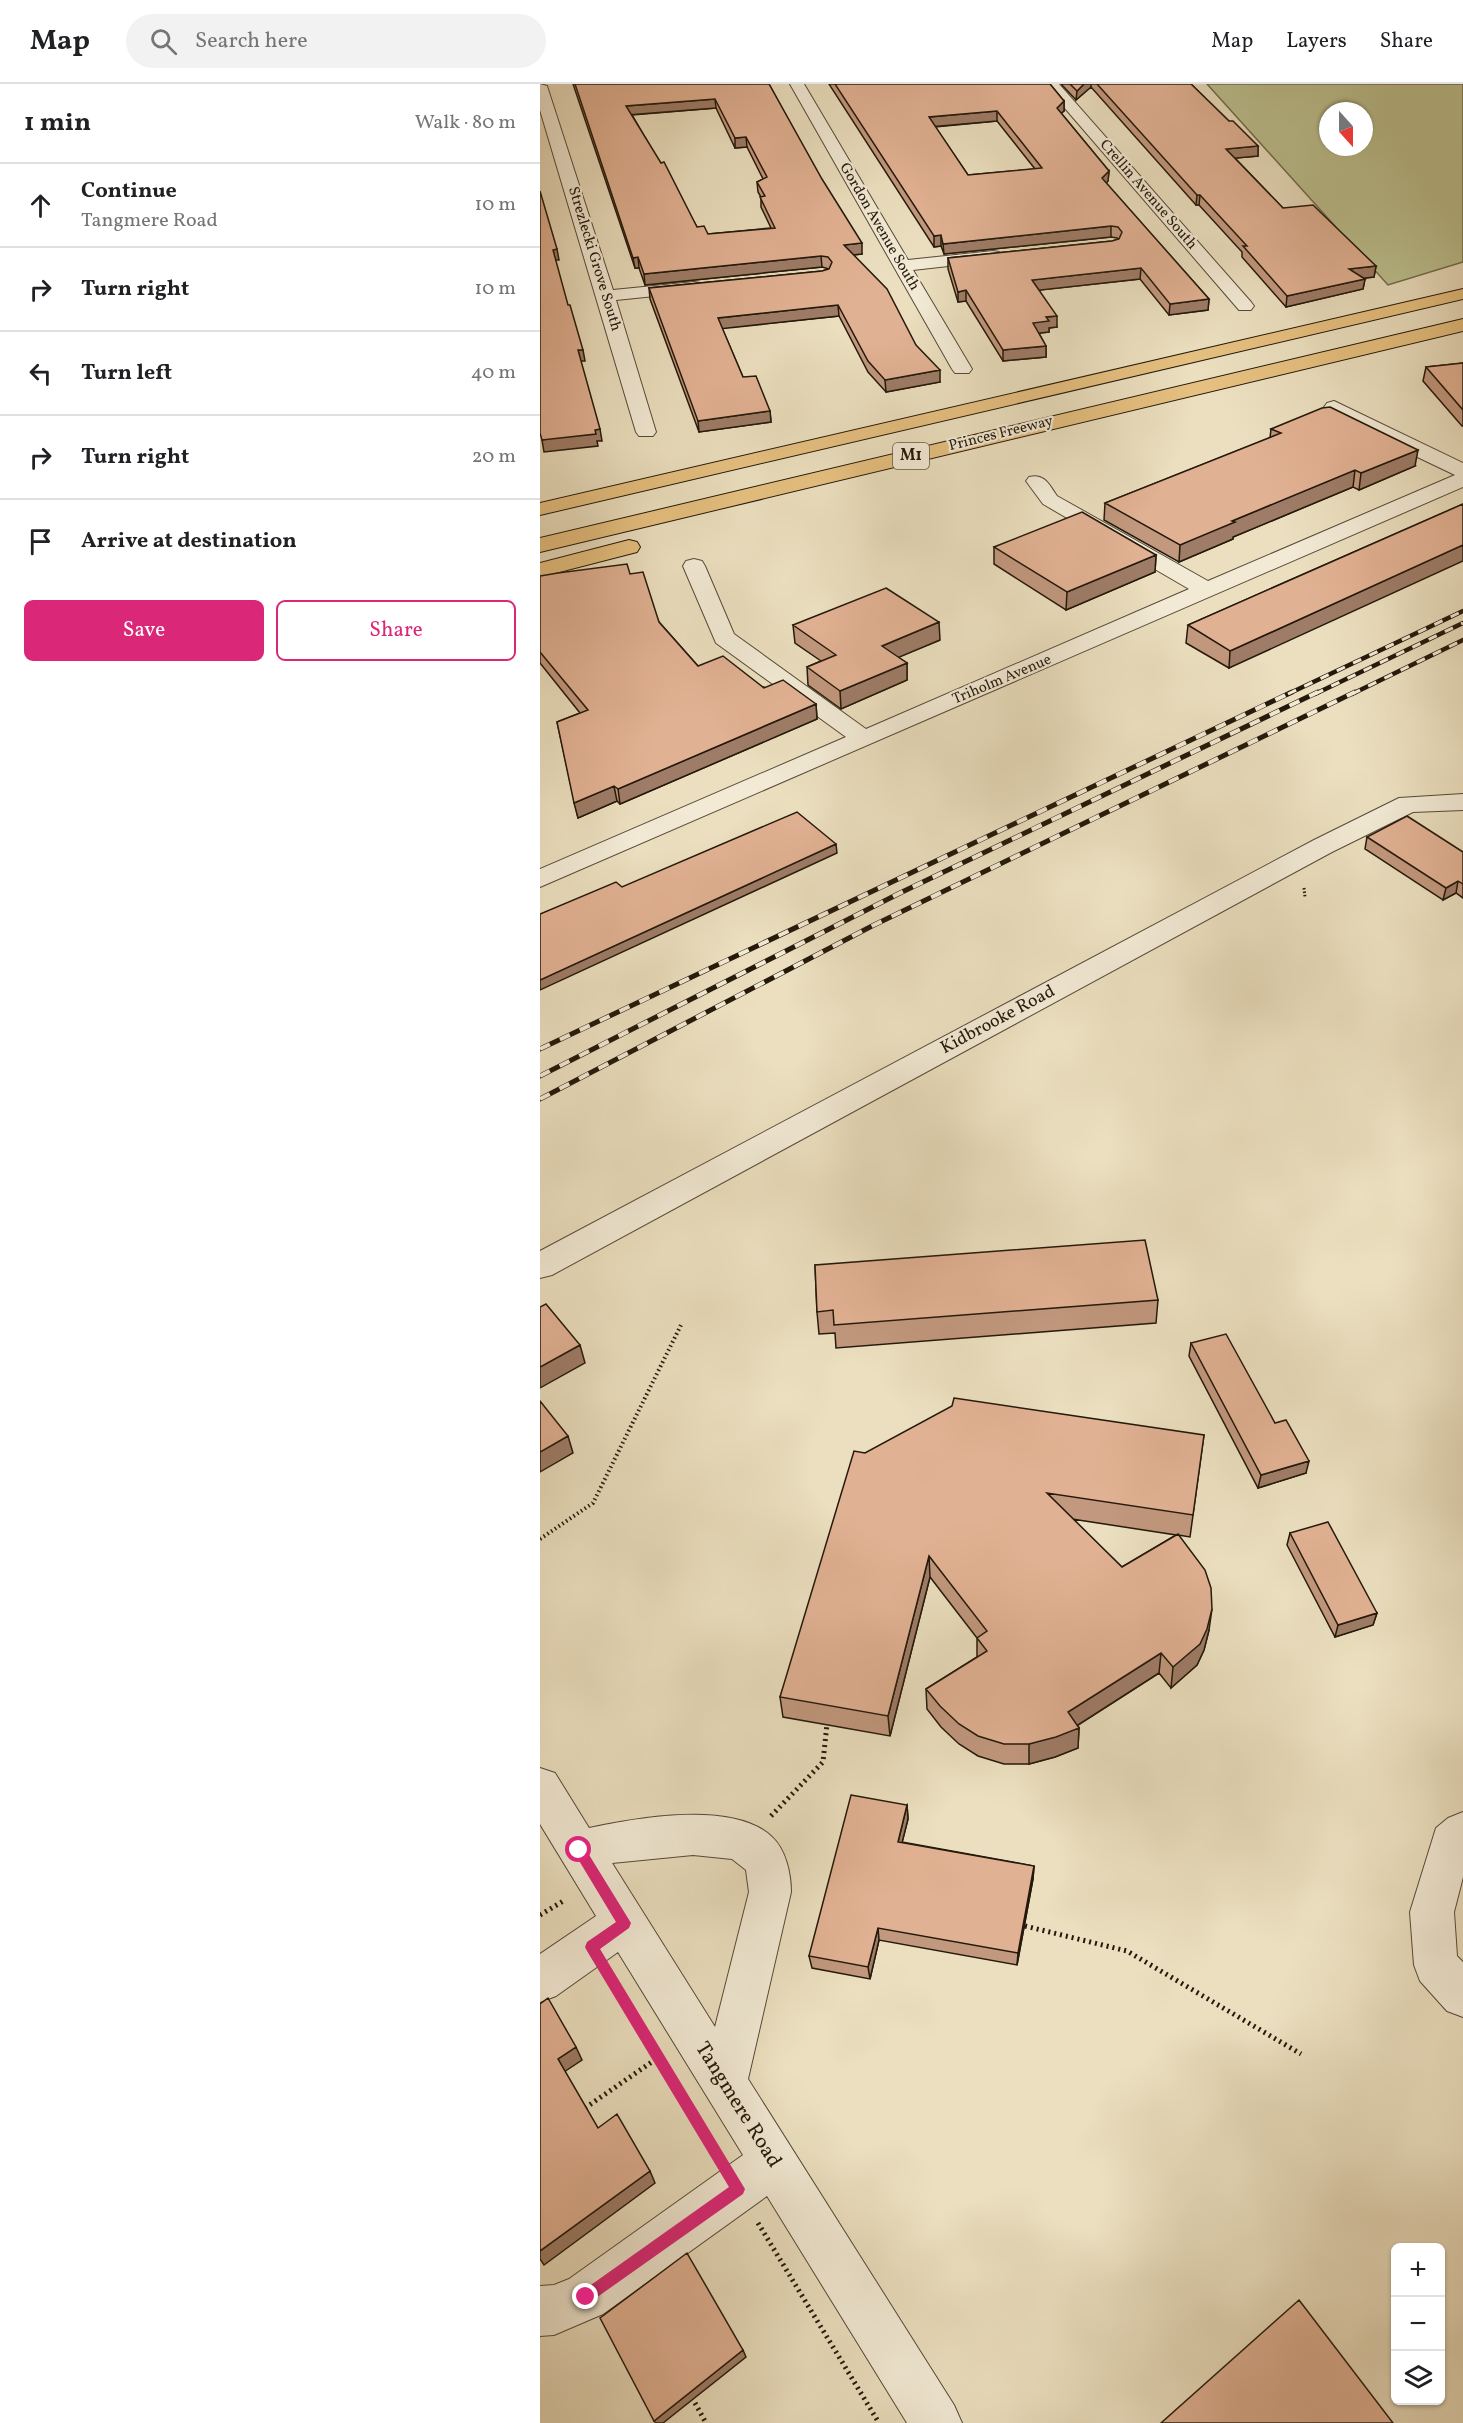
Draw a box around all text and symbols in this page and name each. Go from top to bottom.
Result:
search box [126,14,546,68]
text: Map [30,22,90,61]
icon: search [147,25,180,58]
text: Search here [195,26,308,57]
text: Map [1211,27,1253,56]
text: Layers [1286,27,1347,56]
text: Share [1380,27,1433,56]
north arrow [1319,102,1373,156]
text: 1 min [24,105,91,141]
text: Walk · 80 m [415,109,516,137]
street label: Crellin Avenue South [1094,135,1202,255]
street label: Gordon Avenue South [834,159,924,295]
text: Continue [81,176,177,207]
street label: Strezlecki Grove South [562,184,626,334]
icon: ahead [24,189,57,222]
text: 10 m [475,191,516,219]
text: Tangmere Road [81,207,218,235]
icon: right [24,273,57,306]
text: Turn right [81,274,189,305]
text: 10 m [475,275,516,303]
icon: left [24,357,57,390]
text: Turn left [81,358,172,389]
text: 40 m [471,359,516,387]
street label: Princes Freeway [947,411,1055,457]
icon: right [24,441,57,474]
text: Turn right [81,442,189,473]
text: 20 m [472,443,516,471]
road number: M1 [893,443,929,469]
icon: arrive [24,525,57,558]
text: Arrive at destination [81,526,297,557]
button: Save [24,600,264,661]
button: Share [276,600,516,661]
street label: Triholm Avenue [949,650,1055,710]
street label: Kidbrooke Road [936,979,1060,1061]
route start [565,1836,591,1862]
street label: Tangmere Road [688,2036,788,2174]
map controls [1391,2243,1445,2405]
button: + [1391,2243,1445,2297]
route end [572,2283,598,2309]
button: − [1391,2297,1445,2351]
button: layers [1391,2351,1445,2405]

